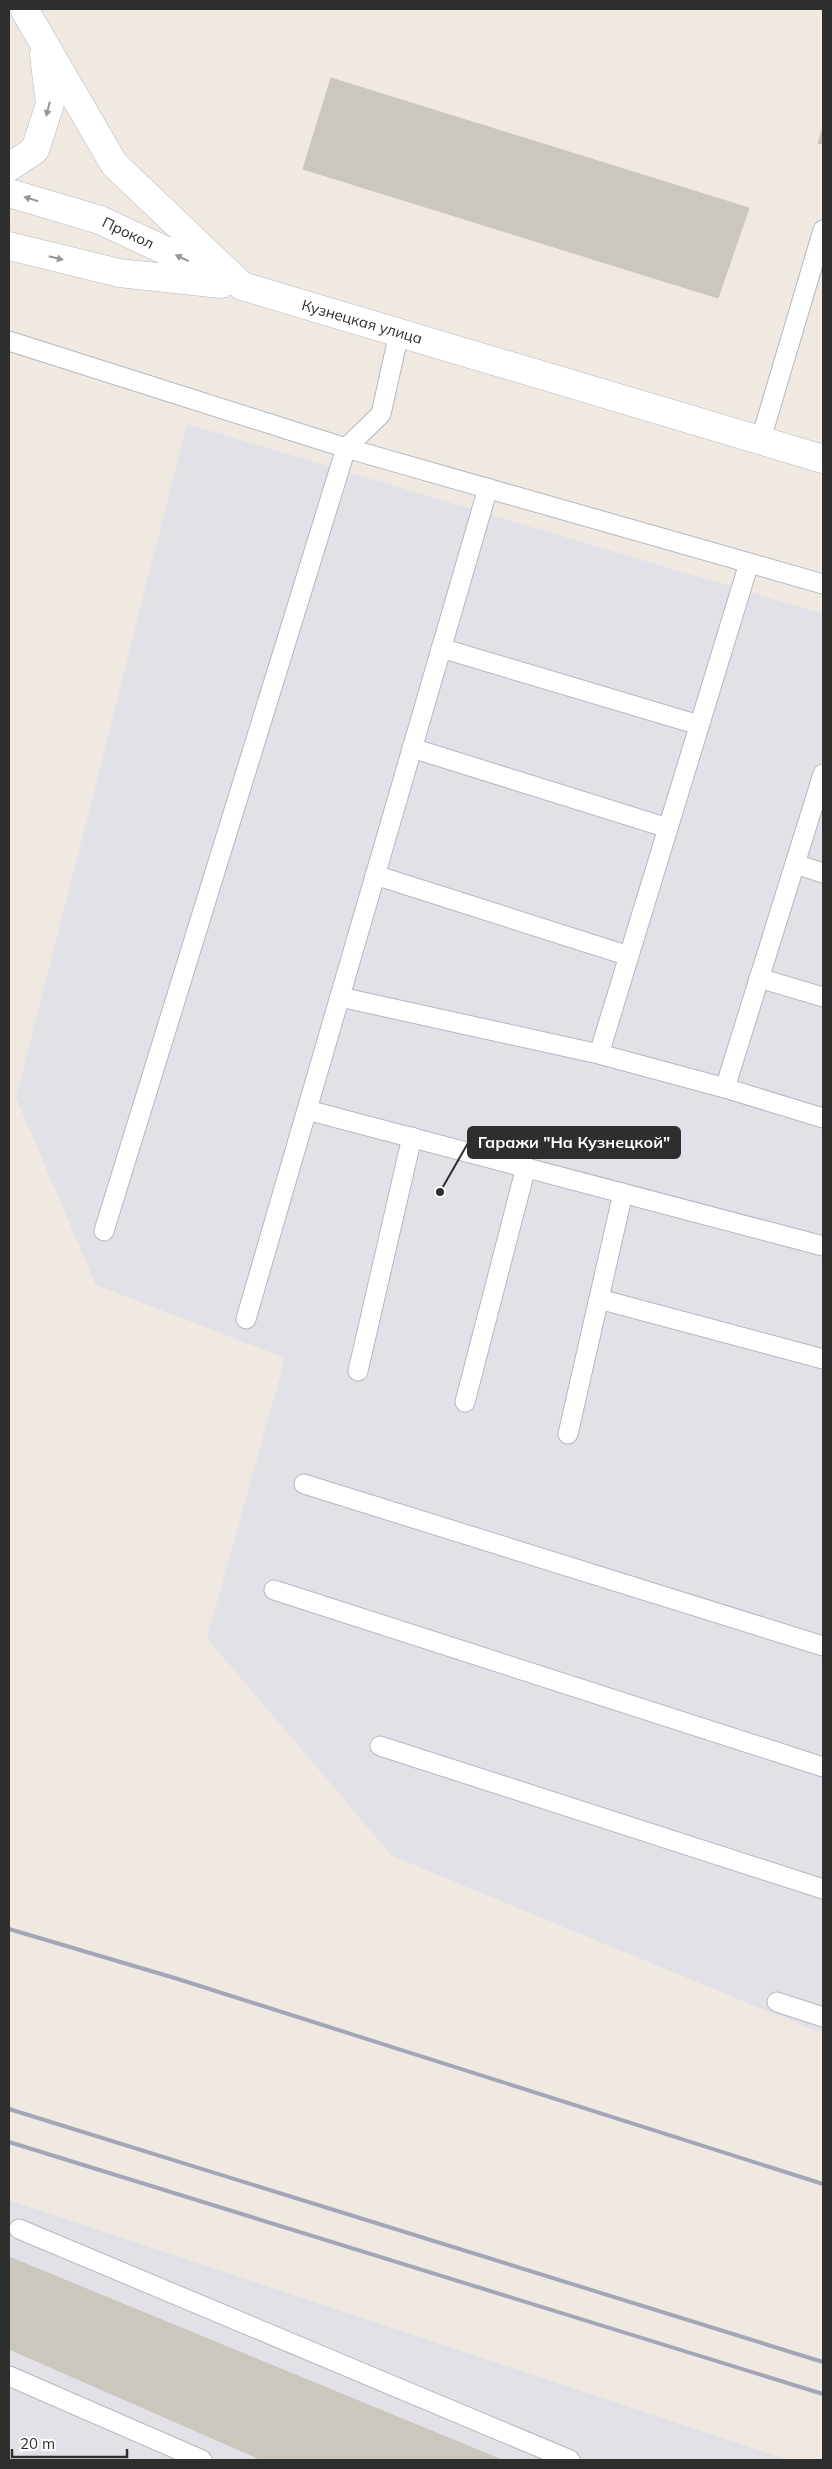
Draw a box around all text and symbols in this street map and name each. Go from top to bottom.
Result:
one-way arrow [44,101,52,116]
one-way arrow [23,195,38,203]
street label: Прокол [99,212,157,253]
one-way arrow [49,254,64,262]
one-way arrow [175,254,189,262]
street label: Кузнецкая улица [300,295,425,348]
callout: Гаражи "На Кузнецкой" [468,1127,680,1158]
text: Гаражи "На Кузнецкой" [478,1132,670,1152]
scale bar [12,2426,128,2458]
text: 20 m [20,2434,55,2453]

